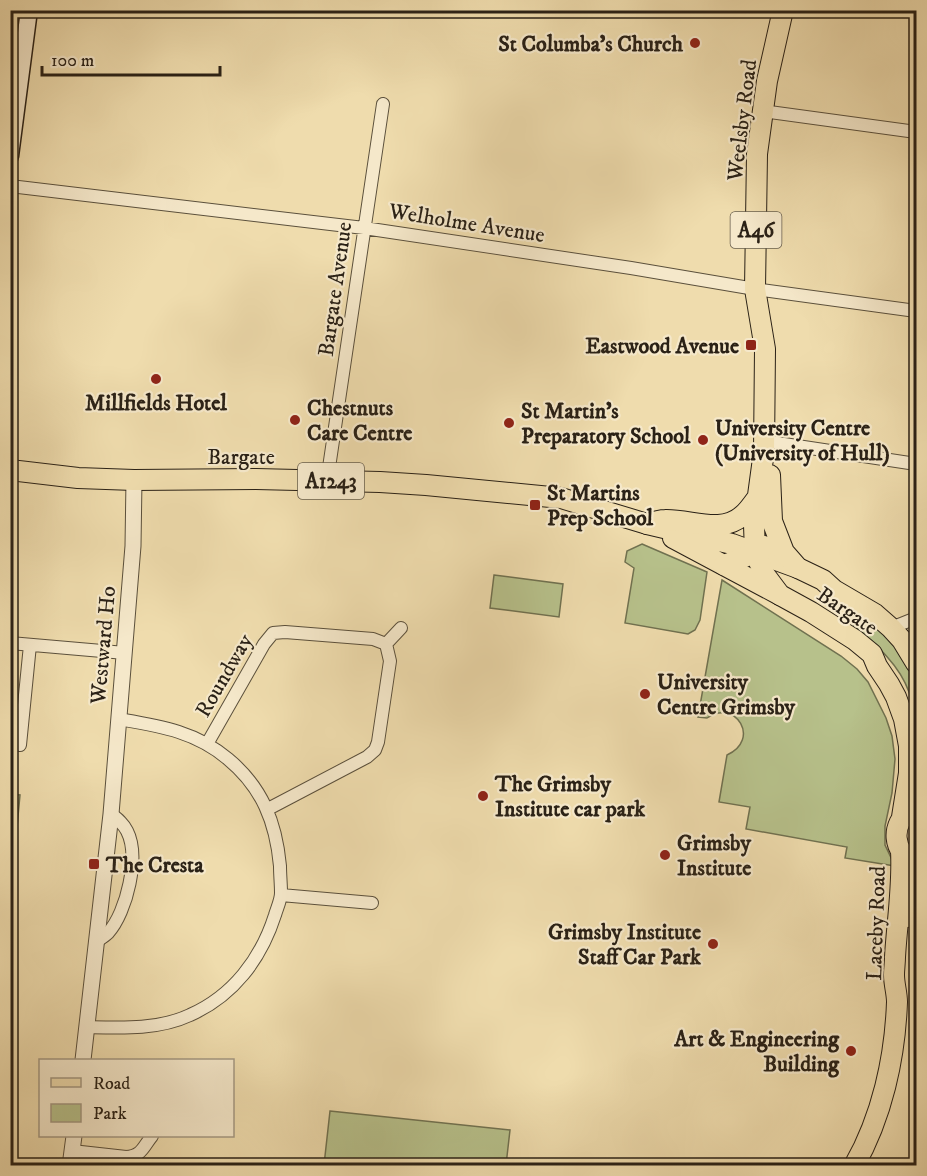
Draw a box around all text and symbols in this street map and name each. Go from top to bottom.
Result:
place label: St Columba's Church [498,31,683,58]
marker: St Columba's Church [688,36,702,50]
scale bar [42,39,220,77]
text: 100 m [51,50,94,72]
street label: Weelsby Road [722,58,763,184]
street label: Welholme Avenue [386,198,547,249]
road number: A46 [730,212,782,248]
street label: Bargate Avenue [313,220,358,358]
place label: Eastwood Avenue [585,333,739,360]
marker: Eastwood Avenue [744,338,758,352]
marker: Millfields Hotel [149,372,163,386]
place label: Millfields Hotel [85,390,227,417]
place label: Chestnuts Care Centre [307,395,412,447]
place label: St Martin's Preparatory School [521,398,691,450]
marker: Chestnuts Care Centre [288,413,302,427]
place label: University Centre (University of Hull) [715,415,890,467]
marker: St Martin's Preparatory School [502,416,516,430]
marker: University Centre (University of Hull) [696,433,710,447]
street label: Bargate [207,444,275,471]
road number: A1243 [298,463,364,499]
place label: St Martins Prep School [547,480,654,532]
marker: St Martins Prep School [528,498,542,512]
street label: Bargate [812,581,883,641]
street label: Westward Ho [85,585,122,706]
street label: Roundway [190,629,259,722]
place label: University Centre Grimsby [657,669,796,721]
marker: University Centre Grimsby [638,687,652,701]
place label: The Grimsby Institute car park [494,771,646,823]
marker: The Grimsby Institute car park [476,789,490,803]
place label: Grimsby Institute [677,830,751,882]
marker: Grimsby Institute [658,848,672,862]
place label: The Cresta [105,852,204,879]
marker: The Cresta [87,857,101,871]
street label: Laceby Road [861,865,892,981]
place label: Grimsby Institute Staff Car Park [548,919,702,971]
marker: Grimsby Institute Staff Car Park [706,937,720,951]
place label: Art & Engineering Building [673,1026,840,1078]
marker: Art & Engineering Building [844,1044,858,1058]
legend [39,1059,234,1137]
text: Road [93,1073,130,1095]
text: Park [93,1103,127,1125]

